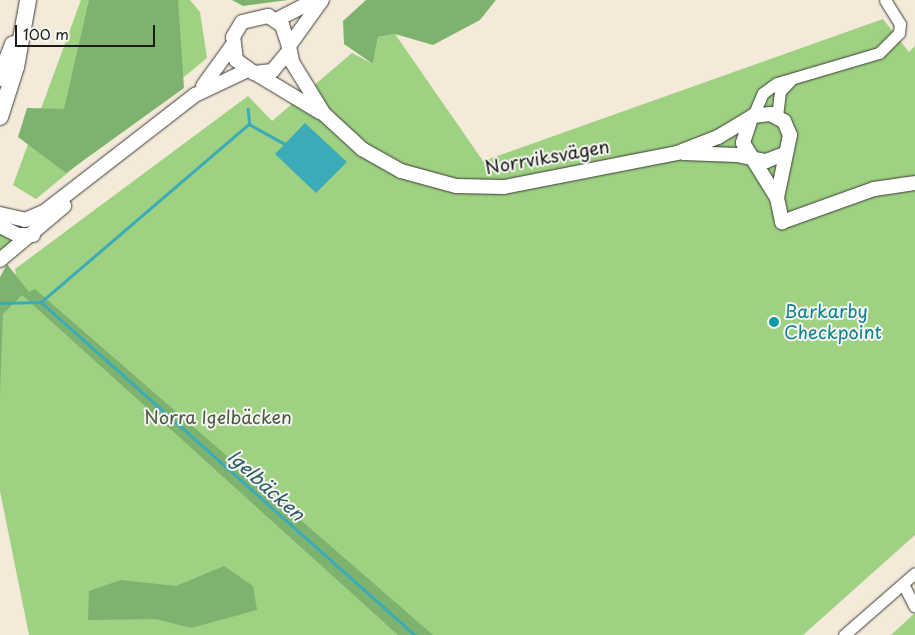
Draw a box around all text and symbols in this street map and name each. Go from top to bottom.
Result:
scale bar [18,15,158,47]
text: 100 m [23,22,69,45]
street label: Norrviksvägen [483,135,611,179]
place label: Barkarby Checkpoint [784,301,882,344]
marker: Barkarby Checkpoint [768,316,780,328]
park label: Norra Igelbäcken [144,406,292,428]
water label: Igelbäcken [223,445,309,525]

